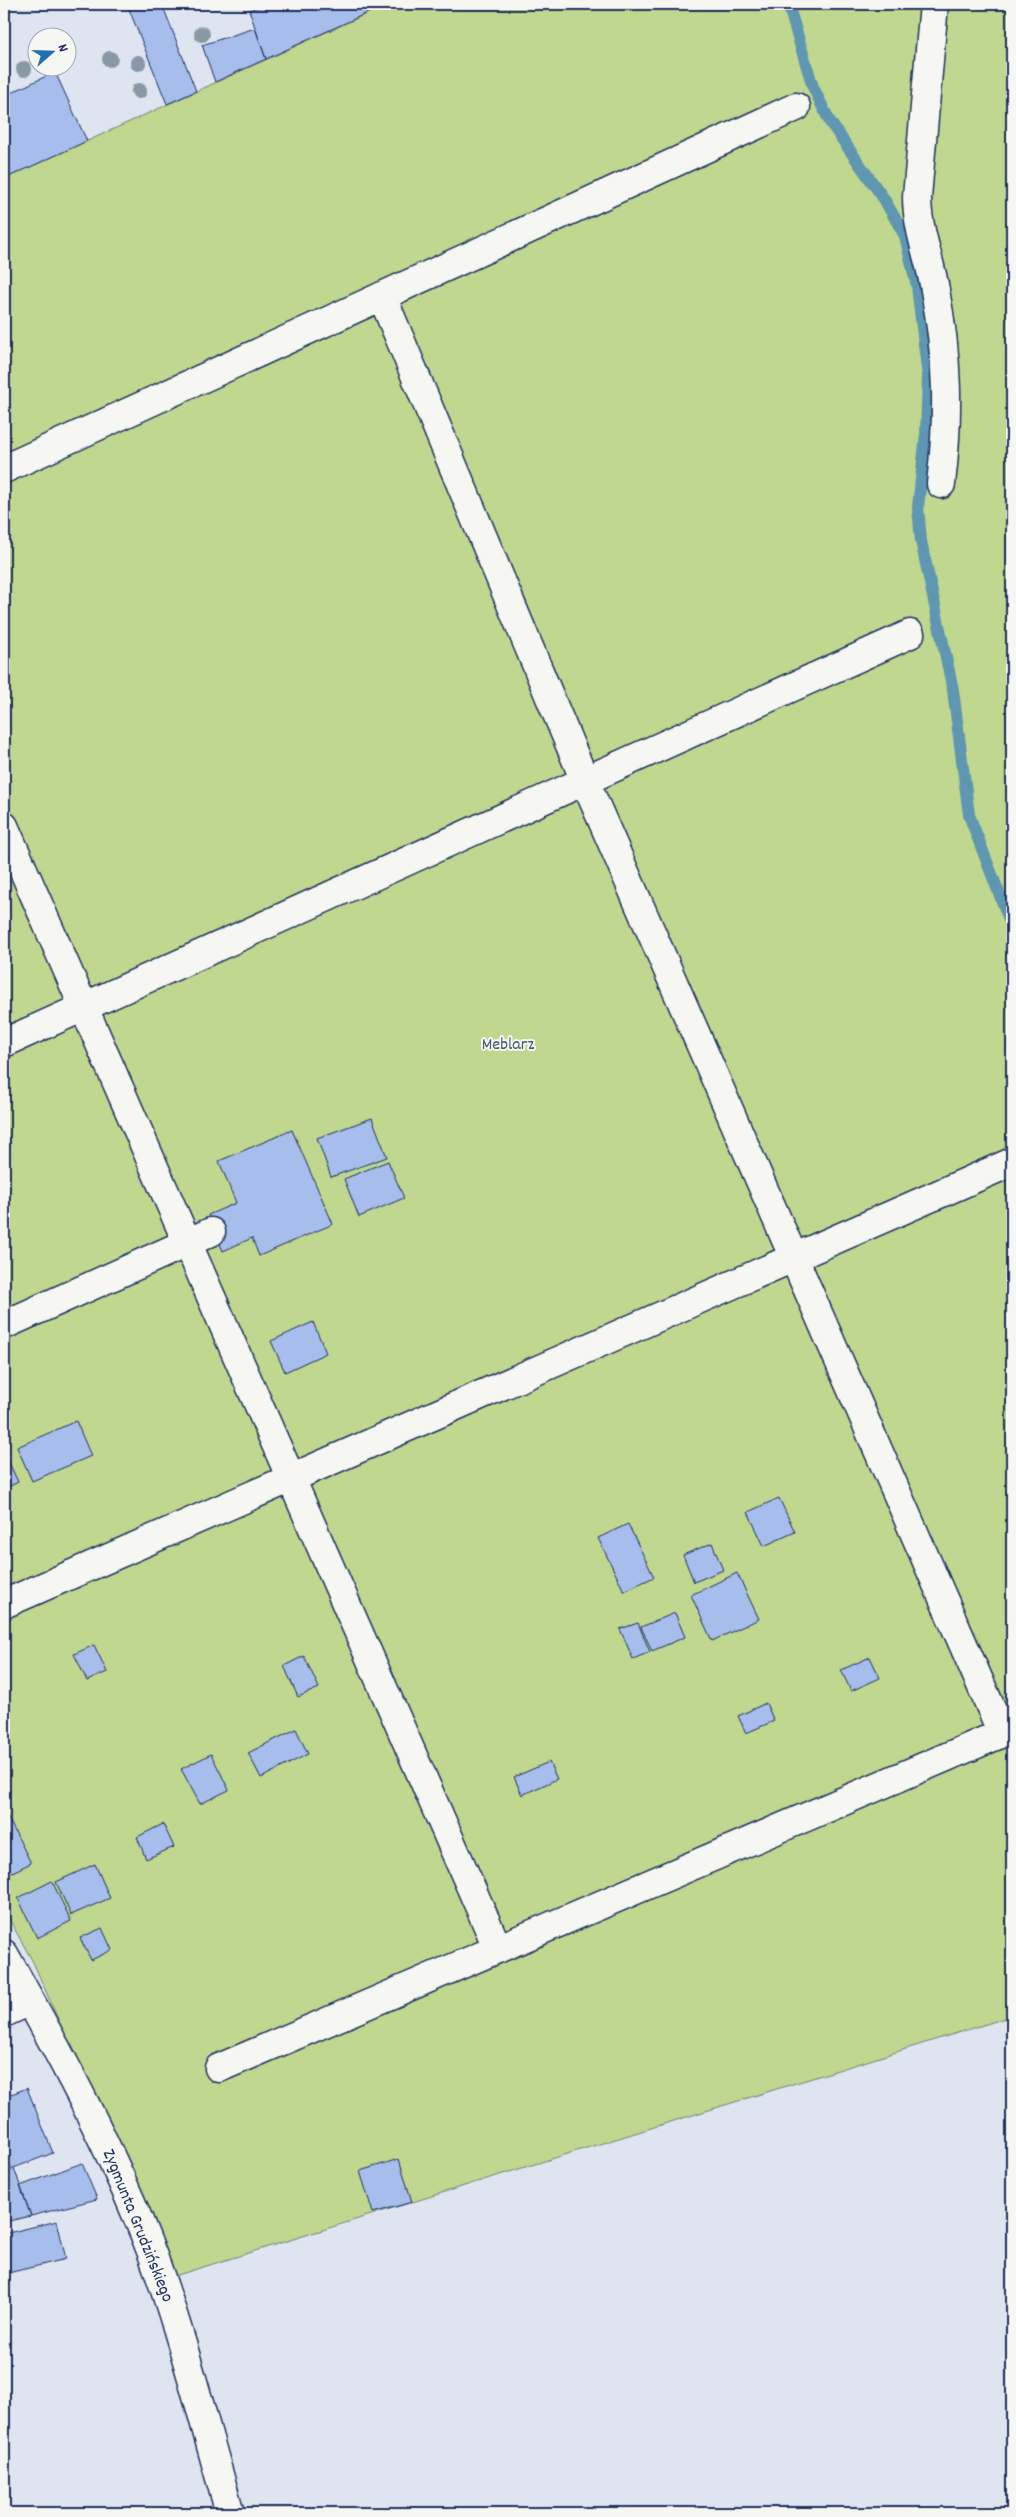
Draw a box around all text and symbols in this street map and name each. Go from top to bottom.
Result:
north arrow [28,28,78,78]
text: N [52,42,73,55]
park label: Meblarz [482,1033,534,1058]
street label: Zygmunta Grudzińskiego [95,2146,179,2306]

